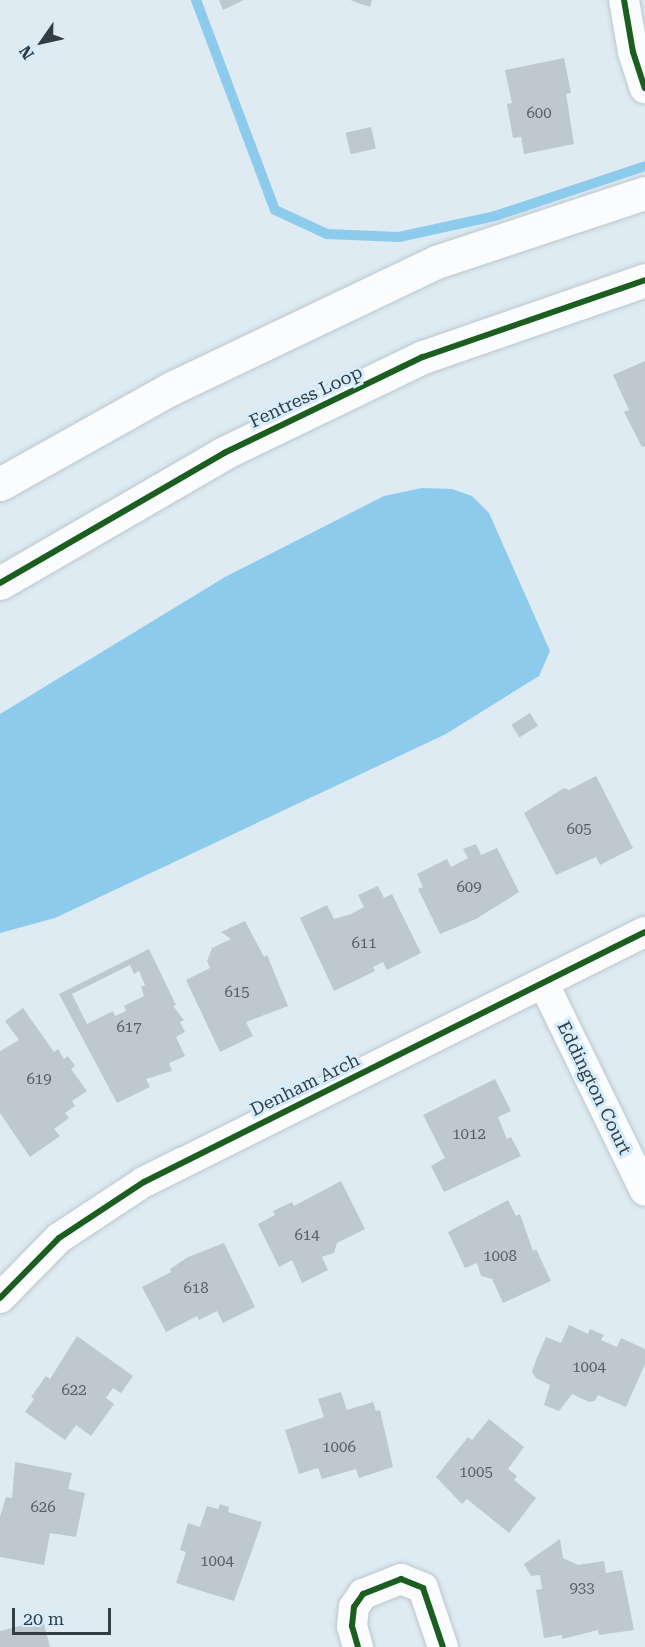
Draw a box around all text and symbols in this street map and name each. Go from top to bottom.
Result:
north arrow [12,12,72,72]
text: N [15,42,38,63]
house number: 600 [526,105,552,123]
street label: Fentress Loop [246,361,366,433]
house number: 605 [566,821,592,839]
house number: 609 [456,879,482,897]
house number: 611 [351,935,377,953]
house number: 615 [224,984,250,1002]
street label: Eddington Court [552,1018,636,1158]
house number: 617 [116,1019,142,1037]
street label: Denham Arch [247,1049,363,1121]
house number: 619 [26,1071,52,1089]
house number: 1012 [452,1126,486,1144]
house number: 614 [294,1227,320,1245]
house number: 1008 [483,1248,517,1266]
house number: 618 [183,1280,209,1298]
house number: 1004 [572,1359,606,1377]
house number: 622 [61,1382,87,1400]
house number: 1006 [322,1439,356,1457]
house number: 1005 [459,1464,493,1482]
house number: 626 [30,1499,56,1517]
house number: 1004 [200,1553,234,1571]
house number: 933 [569,1580,595,1598]
scale bar [15,1596,114,1634]
text: 20 m [23,1608,64,1629]

